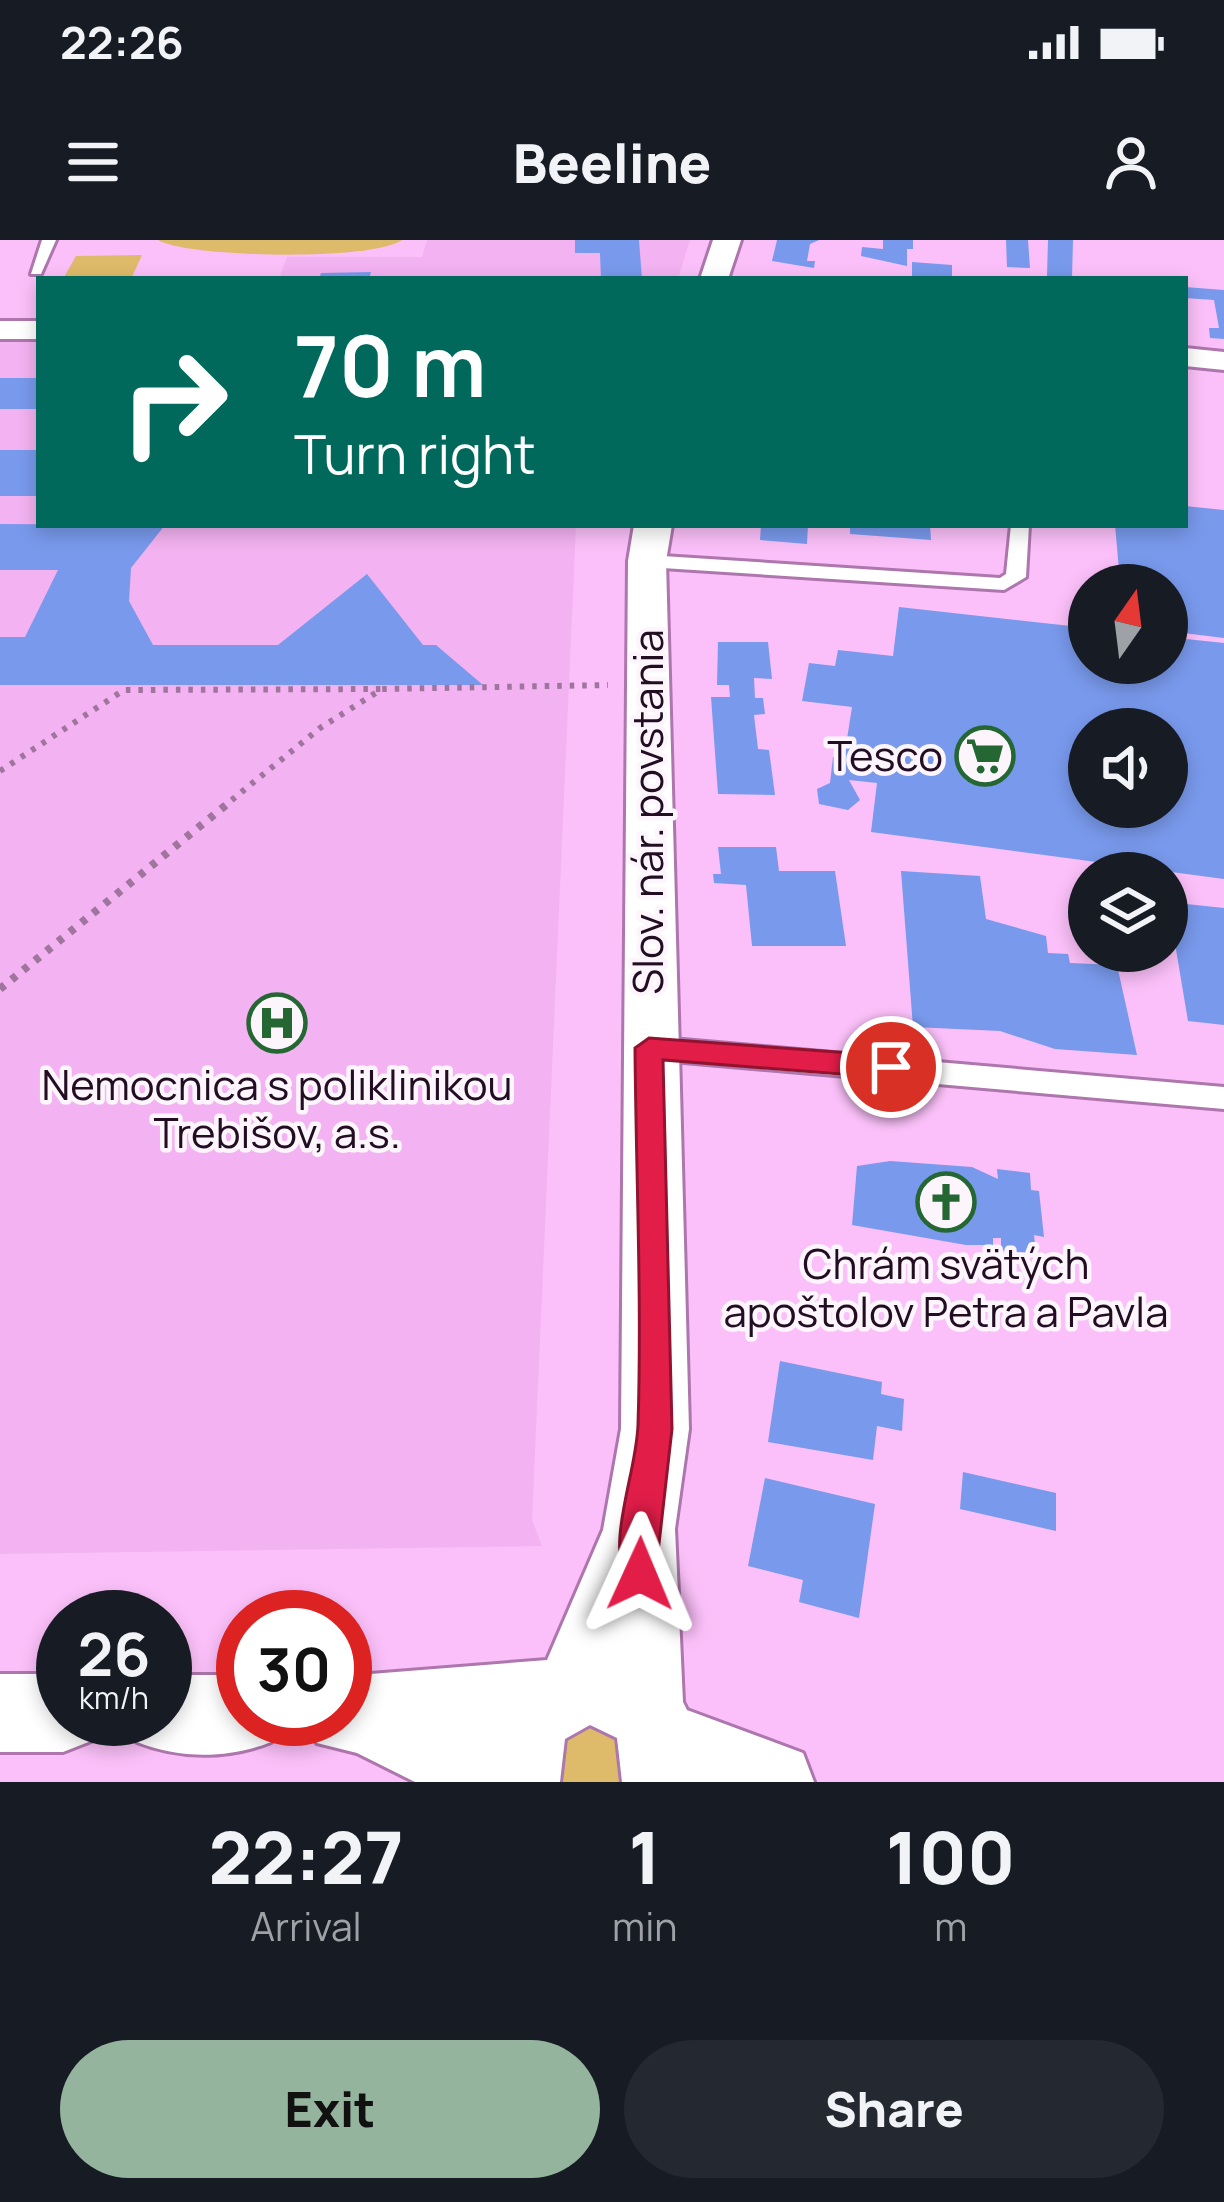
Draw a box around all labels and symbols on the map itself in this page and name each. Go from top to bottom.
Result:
north arrow [1068,564,1188,684]
street label: Slov. nár. povstania [618,629,676,995]
supermarket icon: Tesco [954,725,1016,787]
place label: Tesco [827,726,943,784]
hospital icon: Nemocnica s poliklinikou Trebišov, a.s. [246,992,308,1054]
pin [840,1016,942,1118]
place label: Nemocnica s poliklinikou Trebišov, a.s. [42,1055,513,1161]
church icon: Chrám svätých apoštolov Petra a Pavla [915,1171,977,1233]
place label: Chrám svätých apoštolov Petra a Pavla [724,1234,1168,1340]
position arrow [577,1511,703,1637]
speed limit sign: 30 [216,1590,372,1746]

